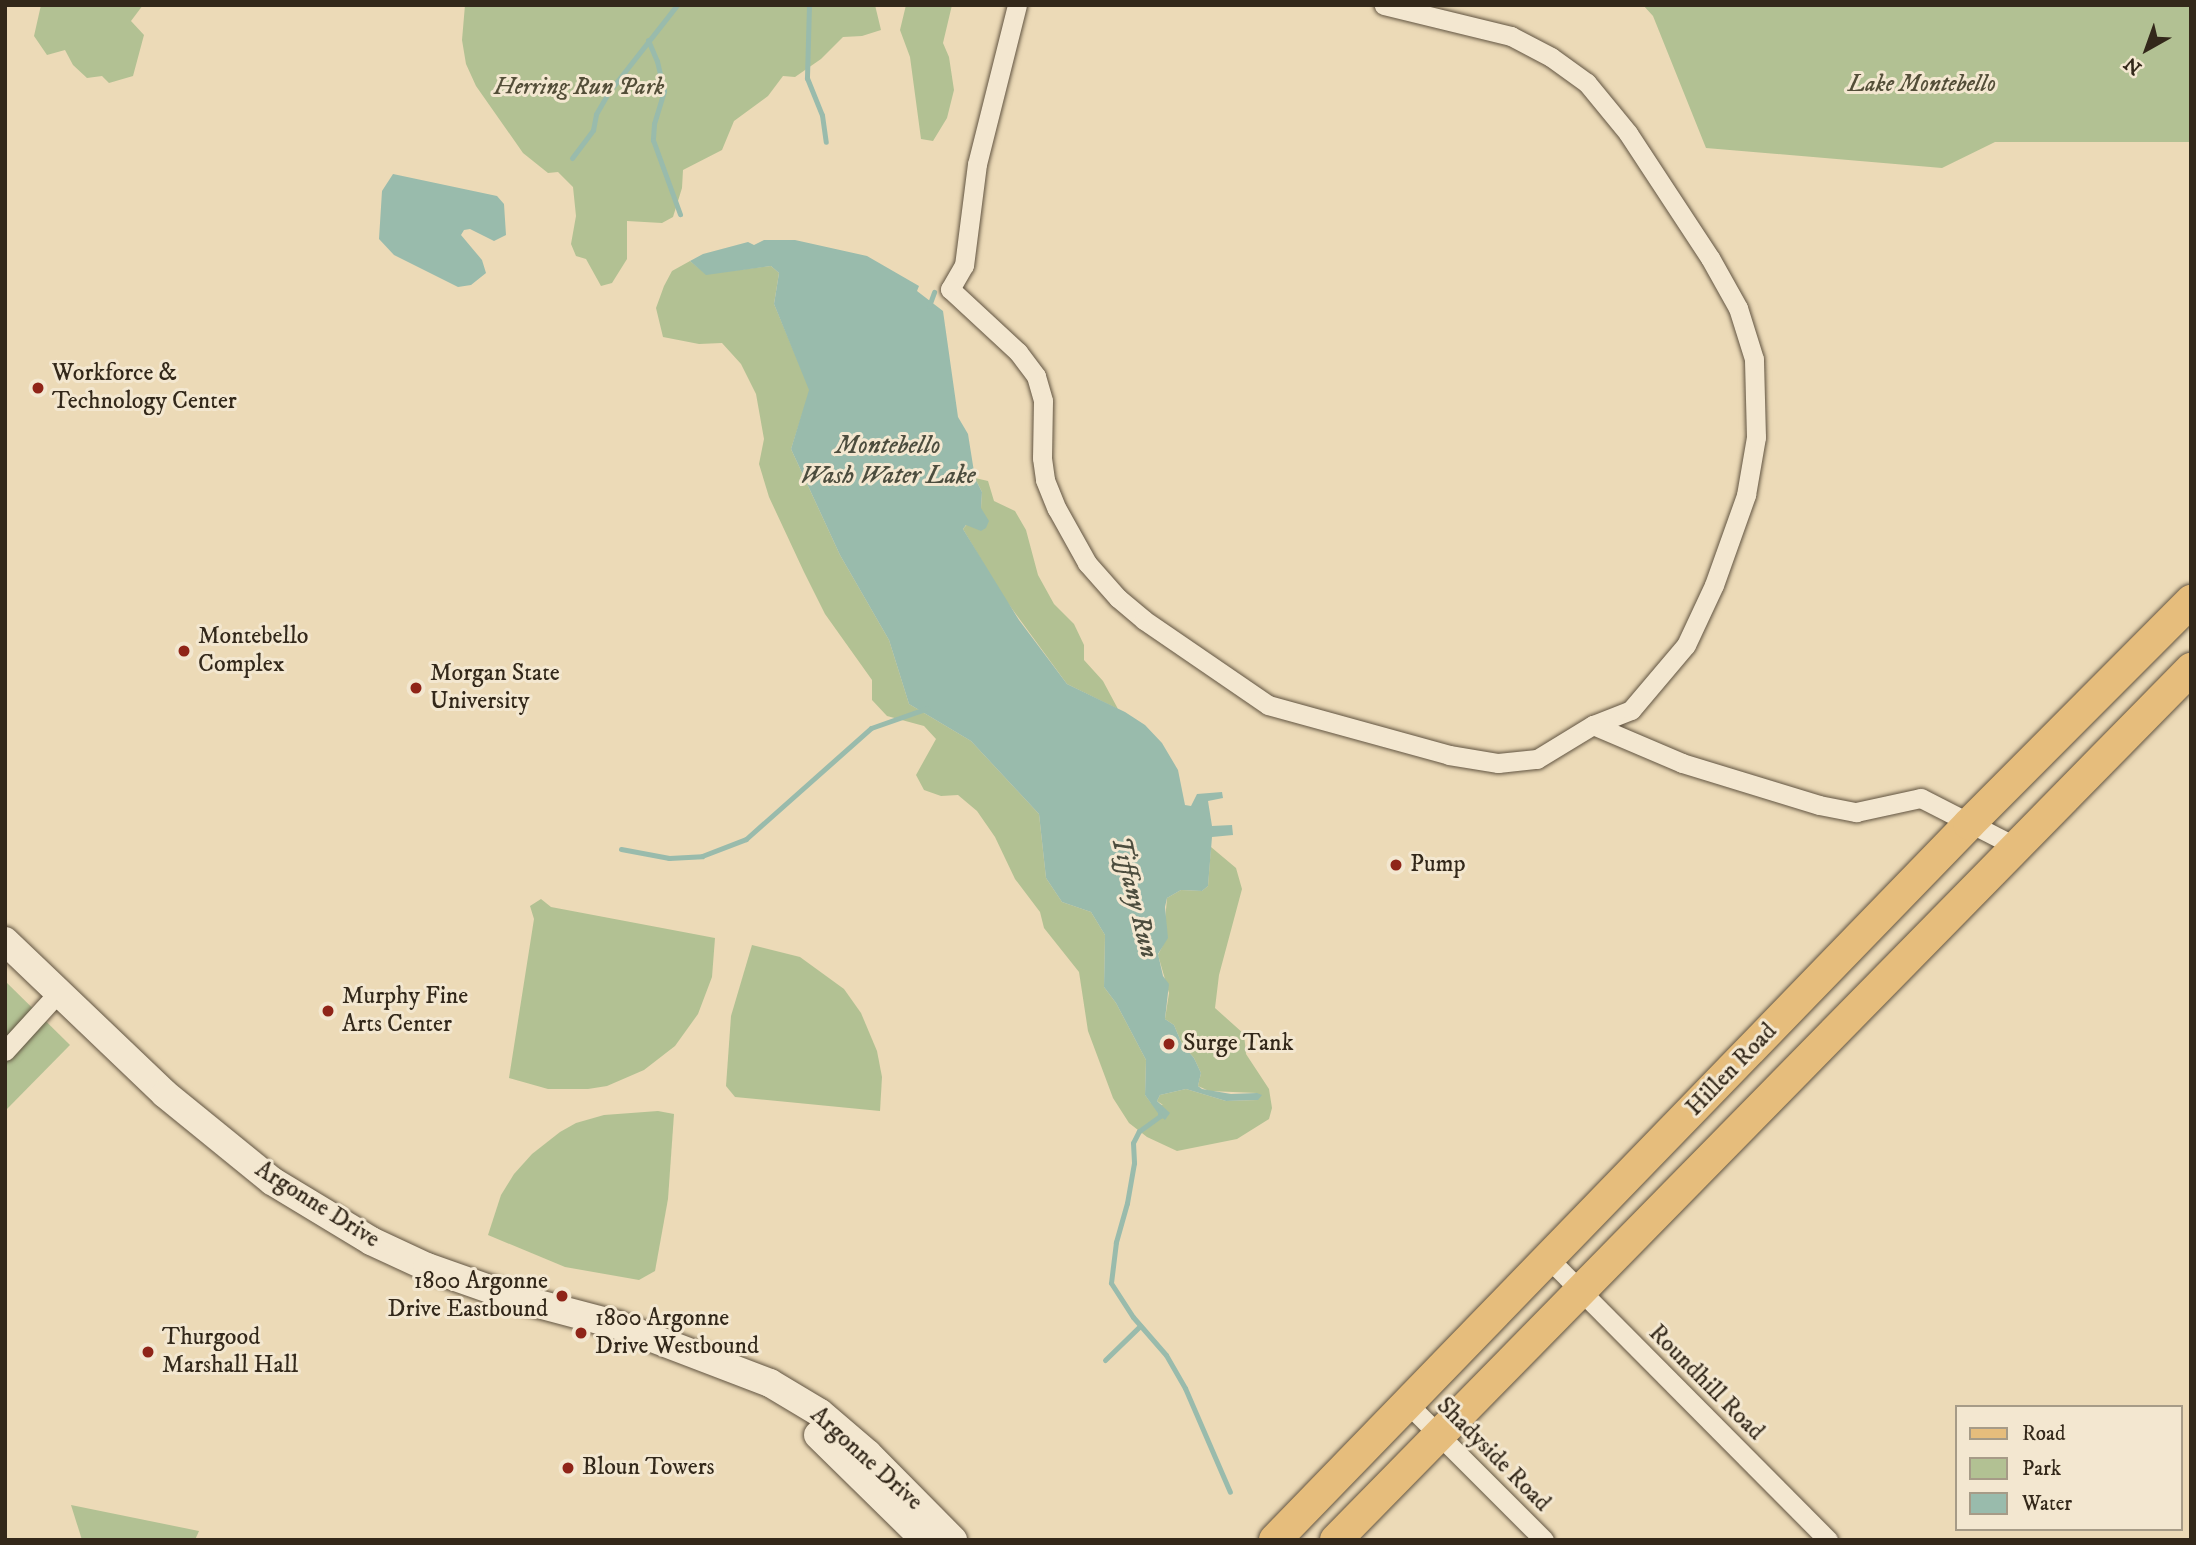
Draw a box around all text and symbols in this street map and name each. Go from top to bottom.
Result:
north arrow [2112,14,2182,84]
text: N [2120,52,2147,79]
park label: Lake Montebello [1848,71,1996,99]
park label: Herring Run Park [494,74,664,102]
place label: Workforce & Technology Center [52,360,237,416]
marker: Workforce & Technology Center [30,380,46,396]
water label: Montebello Wash Water Lake [800,430,976,492]
place label: Montebello Complex [198,623,308,679]
marker: Montebello Complex [176,643,192,659]
place label: Morgan State University [430,660,560,716]
marker: Morgan State University [408,680,424,696]
water label: Tiffany Run [1104,833,1164,961]
place label: Pump [1410,851,1466,879]
marker: Pump [1388,857,1404,873]
place label: Murphy Fine Arts Center [342,983,468,1039]
marker: Murphy Fine Arts Center [320,1003,336,1019]
street label: Hillen Road [1681,1018,1783,1122]
place label: Surge Tank [1183,1030,1294,1058]
marker: Surge Tank [1161,1036,1177,1052]
street label: Argonne Drive [250,1155,384,1255]
place label: 1800 Argonne Drive Eastbound [388,1268,548,1324]
marker: 1800 Argonne Drive Eastbound [554,1288,570,1304]
place label: 1800 Argonne Drive Westbound [595,1305,759,1361]
street label: Roundhill Road [1642,1319,1770,1447]
place label: Thurgood Marshall Hall [162,1324,298,1380]
marker: 1800 Argonne Drive Westbound [573,1325,589,1341]
marker: Thurgood Marshall Hall [140,1344,156,1360]
street label: Shadyside Road [1430,1392,1556,1518]
street label: Argonne Drive [804,1401,928,1517]
legend [1954,1405,2182,1531]
text: Road [2022,1421,2066,1447]
place label: Bloun Towers [582,1454,715,1482]
text: Park [2022,1456,2061,1482]
marker: Bloun Towers [560,1460,576,1476]
text: Water [2022,1491,2072,1517]

